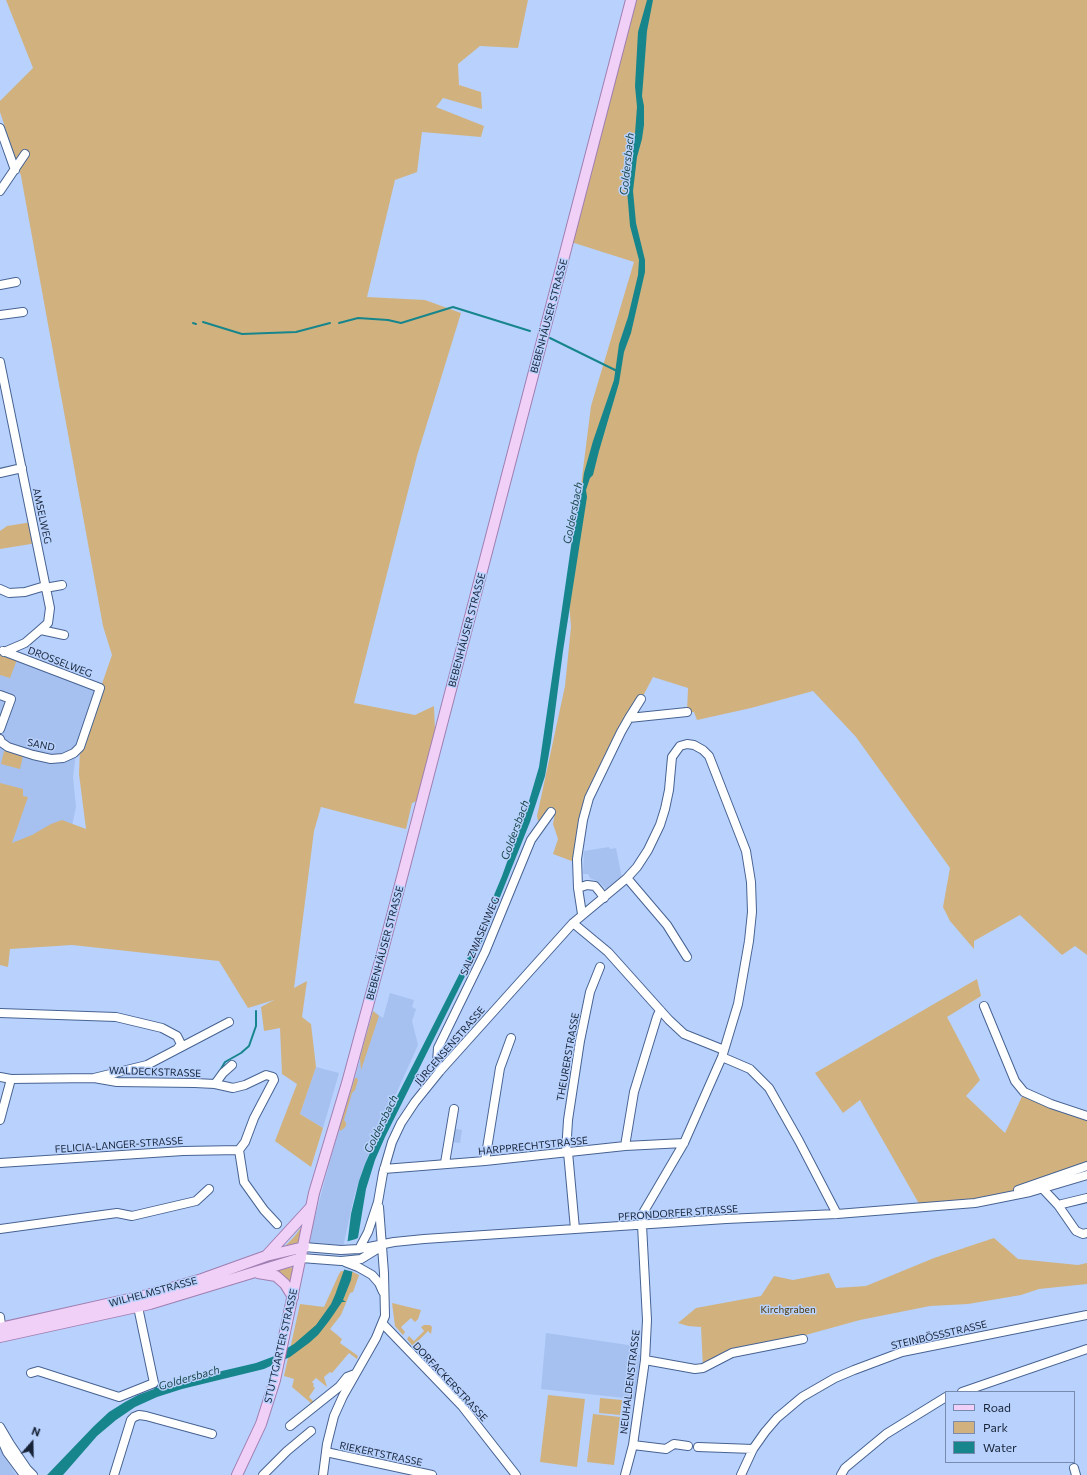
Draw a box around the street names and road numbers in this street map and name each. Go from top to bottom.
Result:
street label: BEBENHÄUSER STRASSE [528,258,570,374]
street label: AMSELWEG [30,487,54,545]
street label: BEBENHÄUSER STRASSE [446,572,488,688]
street label: DROSSELWEG [26,644,94,680]
street label: SAND [26,736,56,754]
street label: BEBENHÄUSER STRASSE [364,885,406,1001]
street label: SALZWASENWEG [458,895,502,977]
street label: JÜRGENSENSTRASSE [413,1004,487,1088]
street label: THEURERSTRASSE [554,1012,582,1102]
street label: WALDECKSTRASSE [109,1064,201,1080]
street label: HARPPRECHTSTRASSE [477,1134,589,1158]
street label: FELICIA-LANGER-STRASSE [54,1135,184,1155]
street label: PFRONDORFER STRASSE [618,1203,738,1223]
street label: WILHELMSTRASSE [108,1274,198,1310]
street label: STUTTGARTER STRASSE [262,1288,300,1404]
street label: STEINBÖSSSTRASSE [890,1318,988,1352]
street label: NEUHALDENSTRASSE [618,1329,642,1435]
street label: DORFACKERSTRASSE [410,1340,490,1424]
street label: RIEKERTSTRASSE [338,1439,424,1469]

